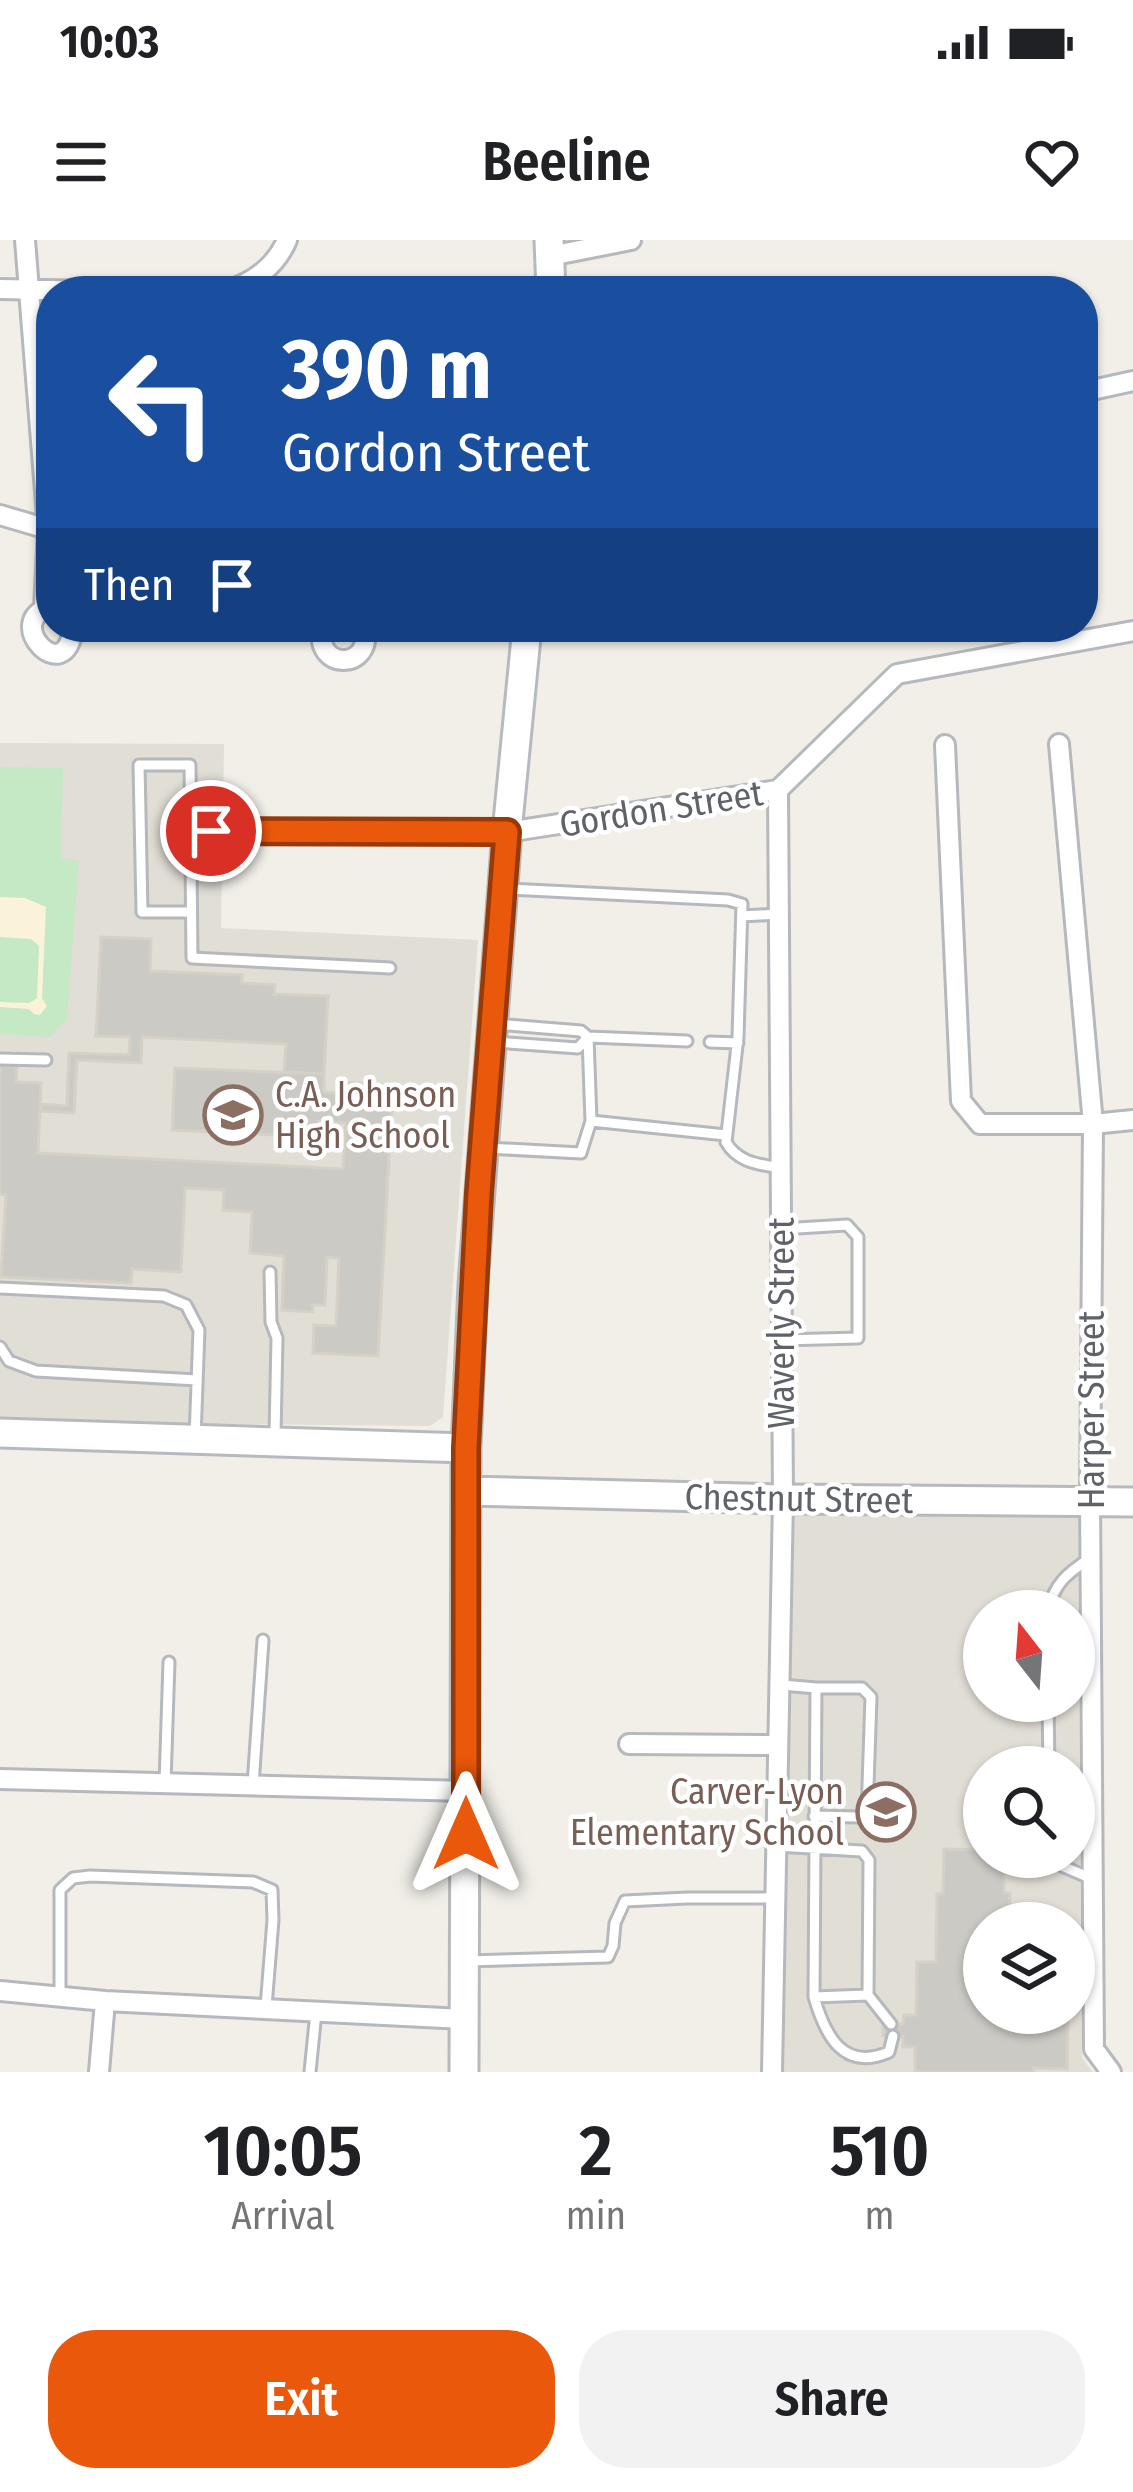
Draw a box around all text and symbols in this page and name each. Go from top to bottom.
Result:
text: 10:03 [60,15,159,69]
icon: menu [48,129,114,195]
icon: heart [1019,129,1085,195]
text: Beeline [482,130,651,194]
text: 390 m [282,319,492,420]
icon: left [84,324,240,480]
text: Gordon Street [282,421,590,485]
icon: arrive [199,552,265,618]
text: Then [84,558,175,612]
street label: Gordon Street [556,771,766,847]
pin [160,780,262,882]
icon: arrive [178,798,244,864]
place label: C.A. Johnson High School [275,1073,456,1158]
school or university icon: C.A. Johnson High School [202,1084,264,1146]
street label: Waverly Street [760,1217,804,1429]
street label: Harper Street [1070,1311,1114,1509]
street label: Chestnut Street [684,1475,914,1523]
north arrow [963,1590,1095,1722]
map controls [963,1590,1095,2034]
button: search [963,1746,1095,1878]
place label: Carver-Lyon Elementary School [570,1770,844,1855]
position arrow [403,1771,529,1897]
school or university icon: Carver-Lyon Elementary School [855,1781,917,1843]
button: layers [963,1902,1095,2034]
text: 10:05 [204,2108,362,2194]
text: 2 [579,2108,613,2194]
text: 510 [830,2108,929,2194]
text: Arrival [231,2193,335,2239]
text: min [566,2193,626,2239]
text: m [865,2193,895,2239]
button: Exit [48,2330,555,2468]
button: Share [579,2330,1085,2468]

